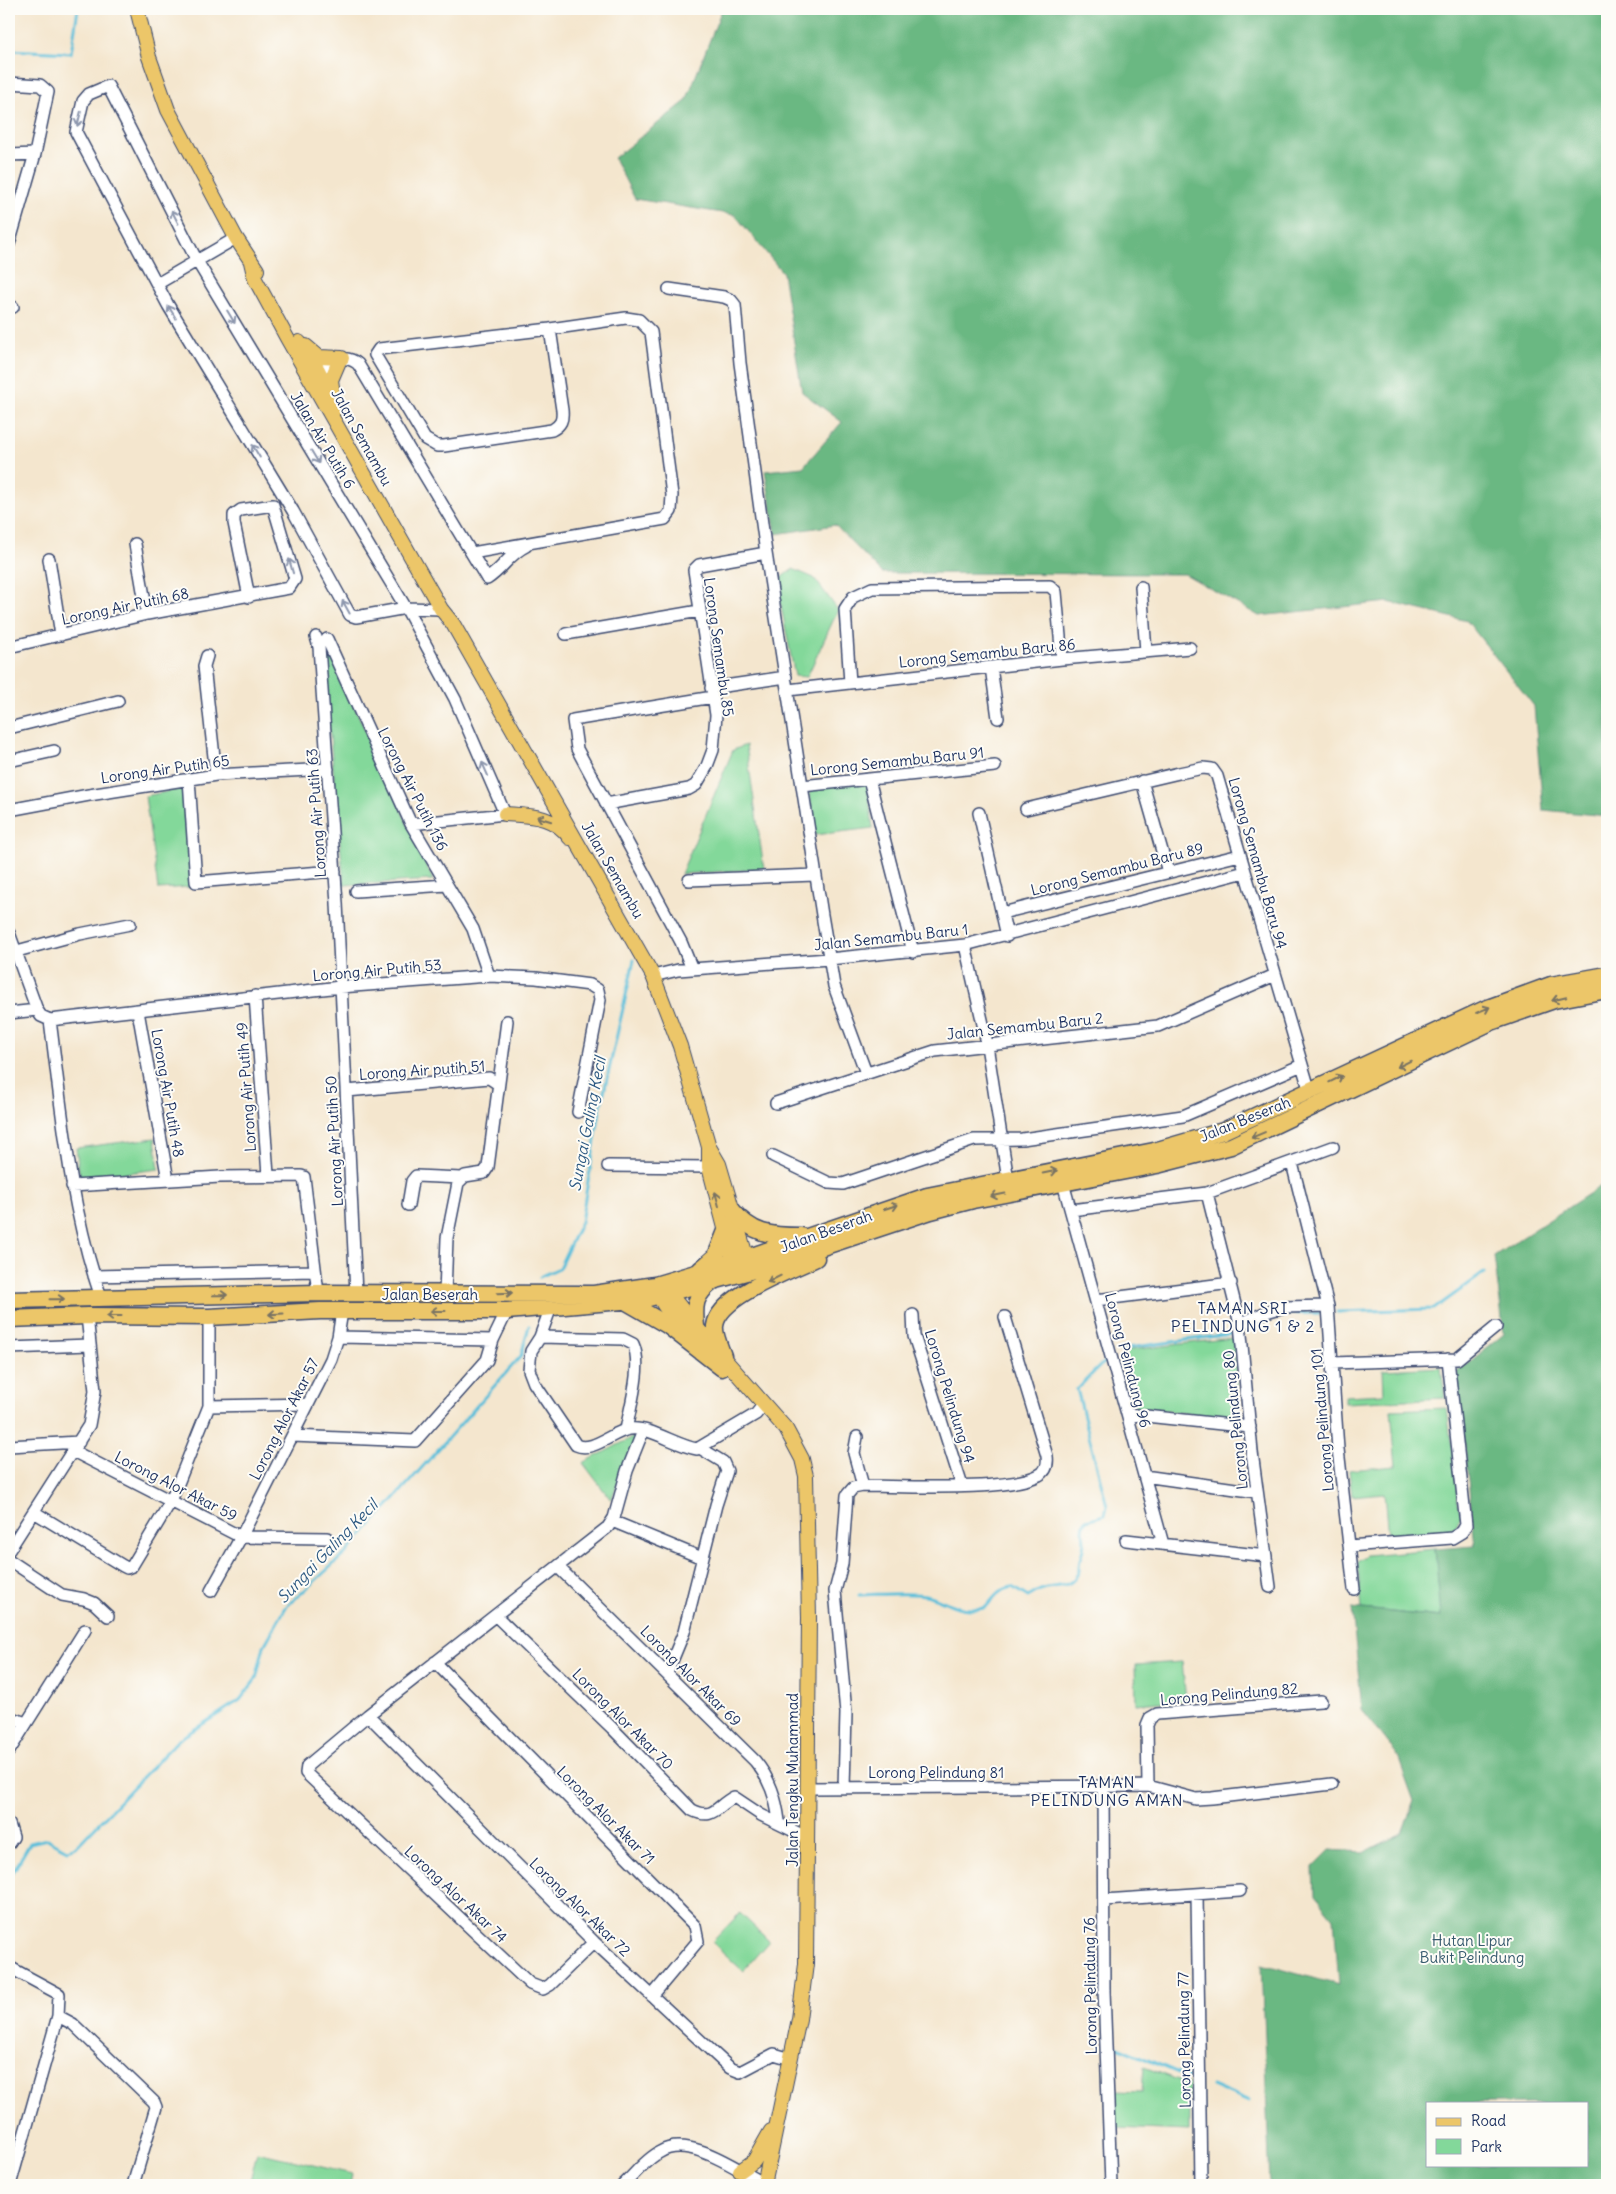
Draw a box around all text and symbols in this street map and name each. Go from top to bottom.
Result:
one-way arrow [74,111,83,127]
one-way arrow [170,210,179,225]
one-way arrow [167,306,177,320]
one-way arrow [227,310,237,324]
street label: Jalan Semambu [327,385,397,489]
street label: Jalan Air Putih 6 [287,388,359,492]
one-way arrow [251,445,261,459]
one-way arrow [310,449,320,463]
one-way arrow [285,558,295,574]
street label: Lorong Semambu 85 [700,576,738,718]
street label: Lorong Air Putih 68 [60,583,190,629]
one-way arrow [341,600,351,615]
street label: Lorong Semambu Baru 86 [898,634,1076,672]
street label: Lorong Air Putih 136 [374,724,452,854]
street label: Lorong Semambu Baru 91 [809,742,985,780]
street label: Lorong Air Putih 63 [302,748,330,878]
street label: Lorong Air Putih 65 [99,751,231,787]
one-way arrow [480,762,490,777]
street label: Lorong Semambu Baru 94 [1224,775,1292,951]
one-way arrow [537,814,553,823]
street label: Jalan Semambu [578,818,649,922]
street label: Lorong Semambu Baru 89 [1029,838,1205,900]
street label: Jalan Semambu Baru 1 [813,919,969,955]
street label: Lorong Air Putih 53 [312,955,442,985]
one-way arrow [1552,995,1568,1004]
one-way arrow [1475,1004,1490,1014]
street label: Jalan Semambu Baru 2 [946,1008,1104,1044]
street label: Lorong Air Putih 49 [232,1022,260,1152]
street label: Lorong Air Putih 48 [147,1027,189,1159]
water label: Sungai Galing Kecil [564,1053,610,1193]
street label: Lorong Air putih 51 [358,1056,486,1084]
one-way arrow [1397,1060,1412,1069]
one-way arrow [1328,1074,1343,1084]
street label: Lorong Air Putih 50 [321,1075,347,1207]
street label: Jalan Beserah [1197,1092,1294,1146]
one-way arrow [1251,1131,1266,1140]
one-way arrow [1041,1166,1057,1176]
one-way arrow [712,1191,722,1207]
one-way arrow [990,1191,1006,1200]
one-way arrow [883,1202,899,1212]
street label: Jalan Beserah [777,1205,875,1256]
one-way arrow [767,1275,782,1284]
street label: Jalan Beserah [382,1285,479,1304]
one-way arrow [496,1288,513,1298]
one-way arrow [212,1290,228,1300]
street label: Lorong Pelindung 96 [1101,1290,1155,1430]
one-way arrow [49,1294,65,1303]
district label: TAMAN SRI PELINDUNG 1 & 2 [1171,1298,1315,1336]
one-way arrow [431,1306,447,1316]
one-way arrow [268,1309,284,1318]
one-way arrow [106,1311,122,1321]
street label: Lorong Pelindung 94 [921,1327,979,1465]
street label: Lorong Pelindung 101 [1306,1348,1338,1492]
street label: Lorong Pelindung 80 [1218,1349,1252,1491]
street label: Lorong Alor Akar 57 [245,1355,323,1483]
street label: Lorong Alor Akar 59 [111,1447,241,1525]
water label: Sungai Galing Kecil [272,1493,383,1607]
street label: Lorong Alor Akar 69 [636,1621,746,1731]
street label: Lorong Alor Akar 70 [568,1664,678,1774]
street label: Lorong Pelindung 82 [1159,1679,1299,1709]
street label: Jalan Tengku Muhammad [783,1693,802,1867]
street label: Lorong Alor Akar 71 [553,1762,659,1868]
street label: Lorong Pelindung 81 [868,1763,1004,1782]
district label: TAMAN PELINDUNG AMAN [1030,1772,1184,1810]
street label: Lorong Alor Akar 74 [401,1841,512,1947]
street label: Lorong Alor Akar 72 [525,1854,635,1960]
street label: Lorong Pelindung 76 [1079,1917,1101,2055]
park label: Hutan Lipur Bukit Pelindung [1420,1931,1524,1967]
street label: Lorong Pelindung 77 [1173,1972,1195,2108]
legend [1426,2102,1588,2166]
text: Road [1471,2111,1506,2130]
text: Park [1471,2137,1502,2156]

